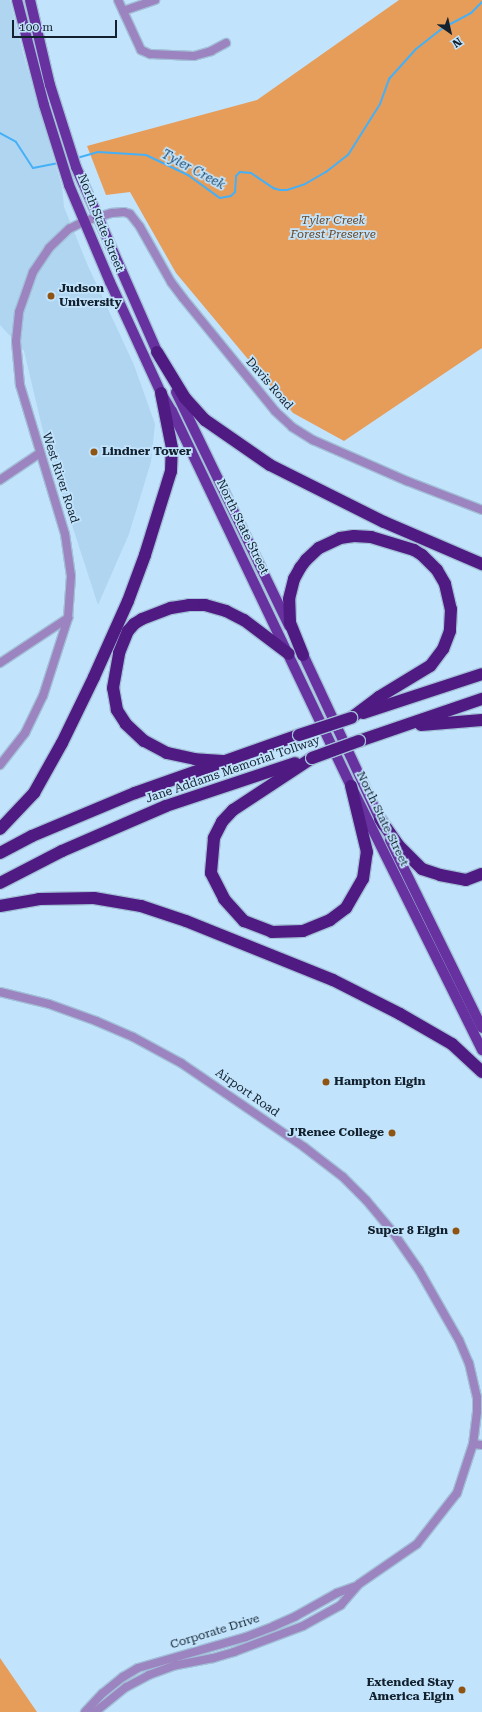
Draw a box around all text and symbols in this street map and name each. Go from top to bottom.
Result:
scale bar [14,12,119,38]
north arrow [430,12,470,52]
text: 100 m [19,20,53,34]
text: N [450,35,464,50]
water label: Tyler Creek [159,147,227,193]
street label: North State Street [74,172,126,274]
park label: Tyler Creek Forest Preserve [290,214,376,242]
place label: Judson University [59,282,122,310]
marker: Judson University [46,291,56,301]
street label: Davis Road [242,355,296,413]
street label: West River Road [39,431,81,525]
place label: Lindner Tower [102,445,191,459]
marker: Lindner Tower [89,447,99,457]
street label: North State Street [213,477,271,577]
street label: Jane Addams Memorial Tollway [144,733,322,807]
street label: North State Street [353,769,411,869]
street label: Airport Road [212,1066,282,1120]
place label: Hampton Elgin [334,1075,425,1089]
marker: Hampton Elgin [321,1077,331,1087]
place label: J'Renee College [287,1126,384,1140]
marker: J'Renee College [387,1128,397,1138]
place label: Super 8 Elgin [368,1224,448,1238]
marker: Super 8 Elgin [451,1226,461,1236]
street label: Corporate Drive [169,1612,261,1652]
place label: Extended Stay America Elgin [366,1676,454,1704]
marker: Extended Stay America Elgin [457,1685,467,1695]

